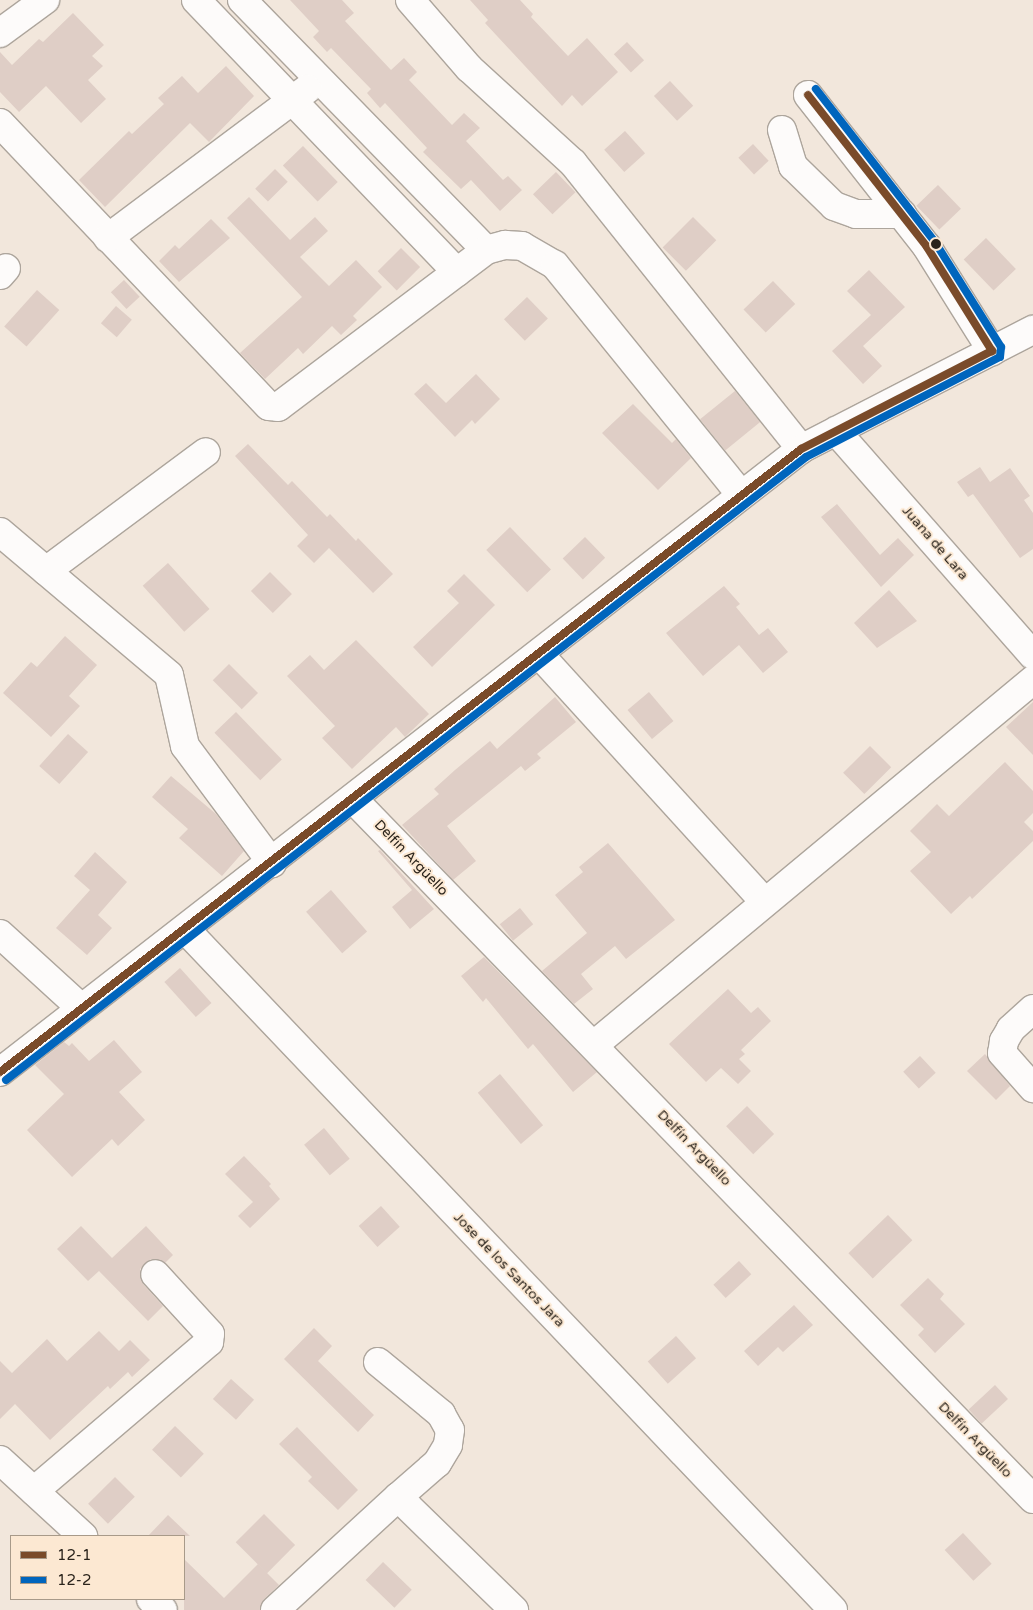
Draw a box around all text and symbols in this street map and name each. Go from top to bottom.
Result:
unlabelled marker [931,239,941,249]
street label: Juana de Lara [898,503,972,583]
street label: Delfín Argüello [371,817,451,899]
street label: Delfín Argüello [654,1107,734,1189]
street label: Jose de los Santos Jara [450,1209,568,1331]
street label: Delfín Argüello [935,1399,1015,1481]
legend [10,1535,185,1600]
text: 12-1 [57,1546,91,1564]
text: 12-2 [57,1571,91,1589]

